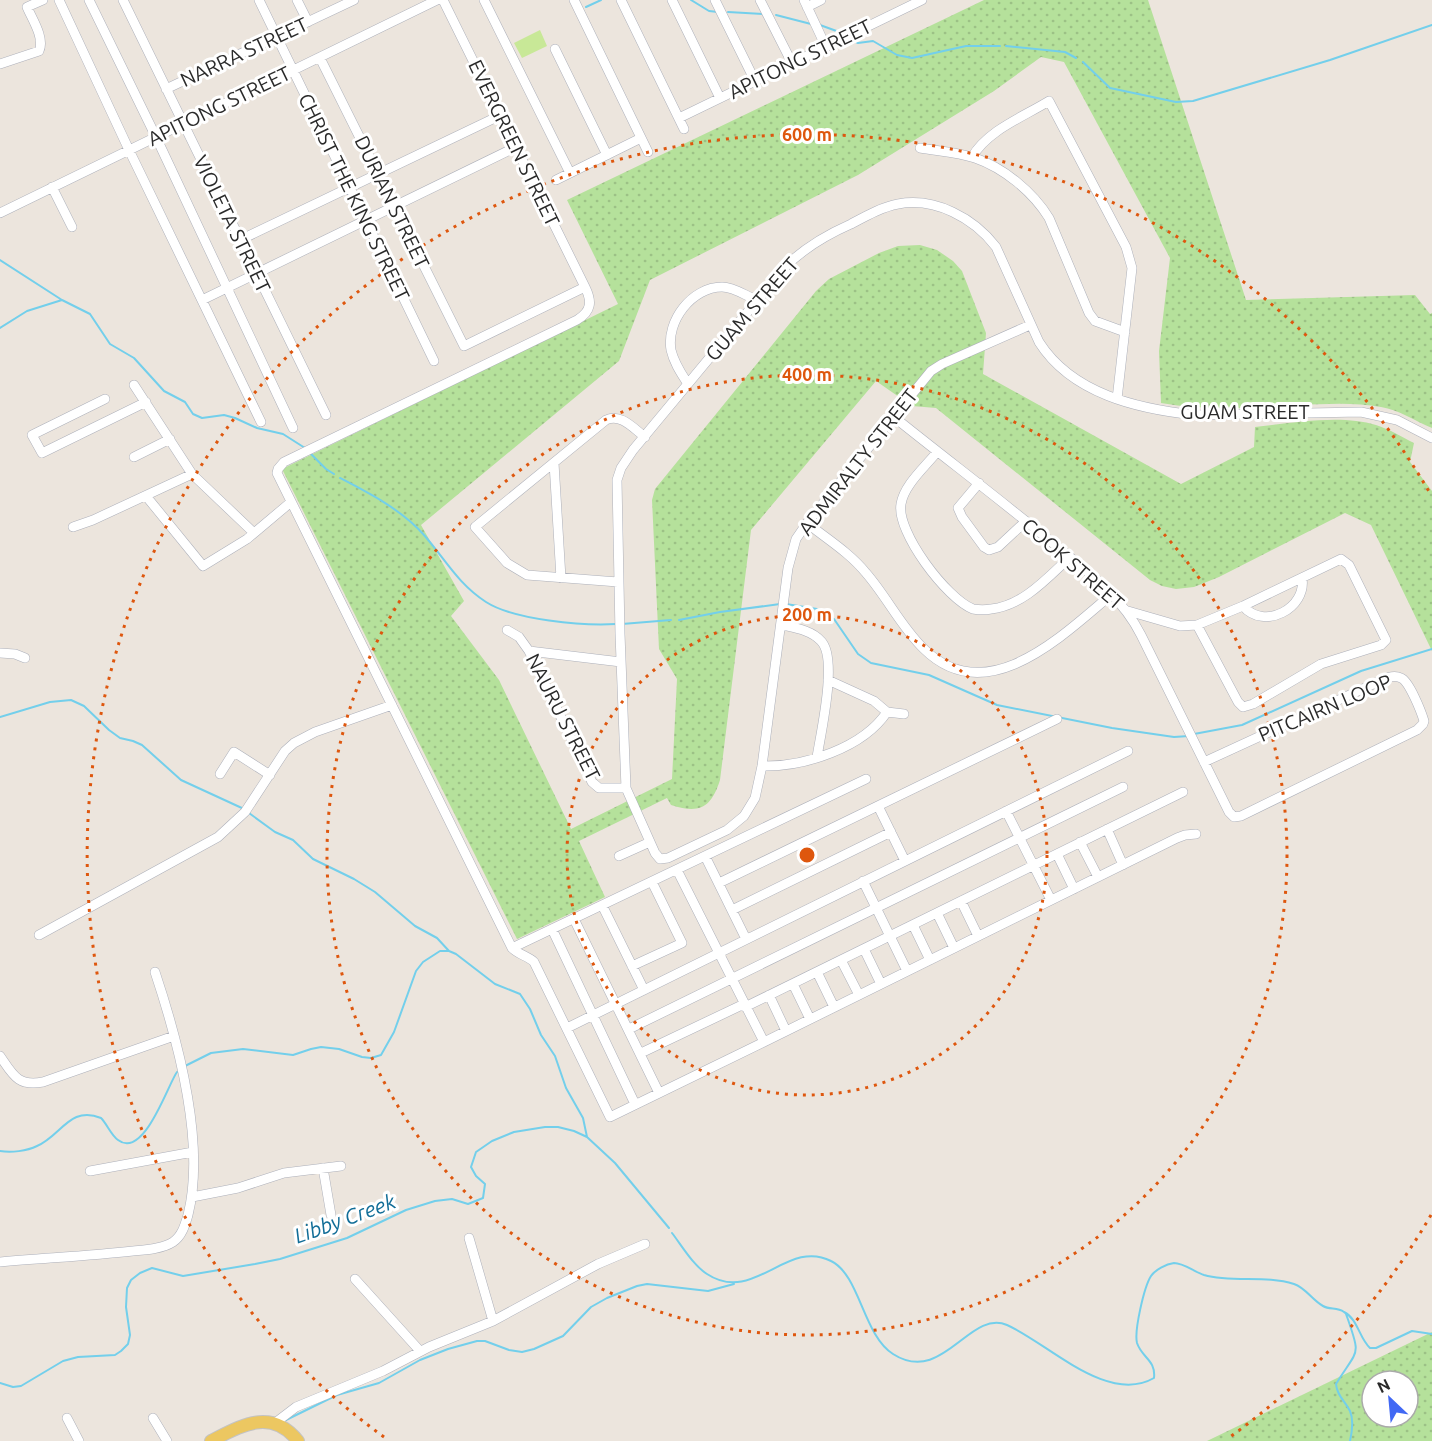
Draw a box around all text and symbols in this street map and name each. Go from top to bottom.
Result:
street label: NARRA STREET [176,12,311,91]
street label: APITONG STREET [725,14,875,103]
street label: EVERGREEN STREET [464,56,565,230]
street label: APITONG STREET [144,61,294,150]
street label: CHRIST THE KING STREET [294,89,415,304]
text: 600 m [782,124,832,144]
street label: DURIAN STREET [350,132,435,272]
street label: VIOLETA STREET [189,151,276,296]
street label: GUAM STREET [700,252,803,365]
text: 400 m [782,364,832,384]
street label: ADMIRALTY STREET [793,384,922,539]
street label: GUAM STREET [1180,400,1310,423]
street label: COOK STREET [1018,513,1129,614]
text: 200 m [782,604,832,624]
street label: NAURU STREET [522,650,605,784]
street label: PITCAIRN LOOP [1255,669,1395,746]
centre of rings [797,845,817,865]
water label: Libby Creek [291,1189,399,1248]
north arrow [1360,1369,1420,1429]
text: N [1374,1375,1393,1396]

